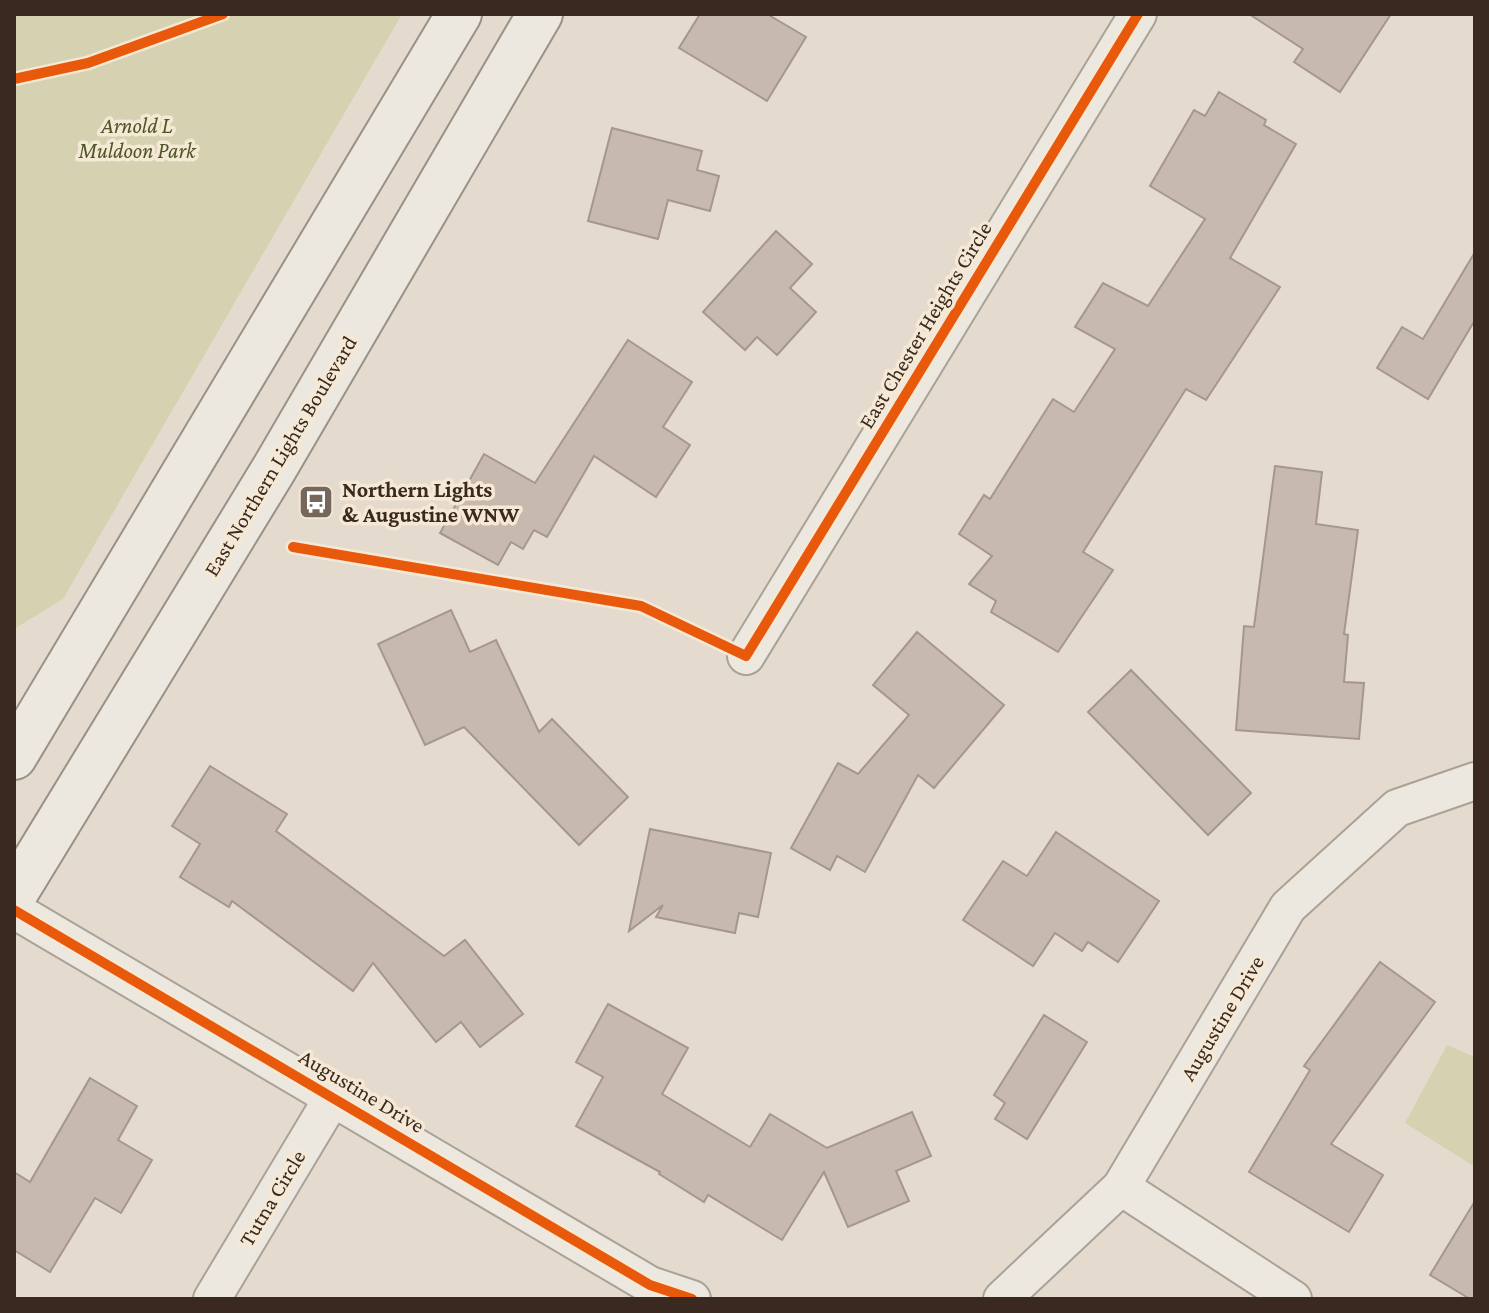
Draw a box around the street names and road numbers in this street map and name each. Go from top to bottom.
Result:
street label: East Chester Heights Circle [853,217,997,433]
street label: East Northern Lights Boulevard [198,331,362,581]
street label: Augustine Drive [1175,951,1269,1085]
street label: Augustine Drive [295,1044,429,1138]
street label: Tutna Circle [234,1145,310,1251]

